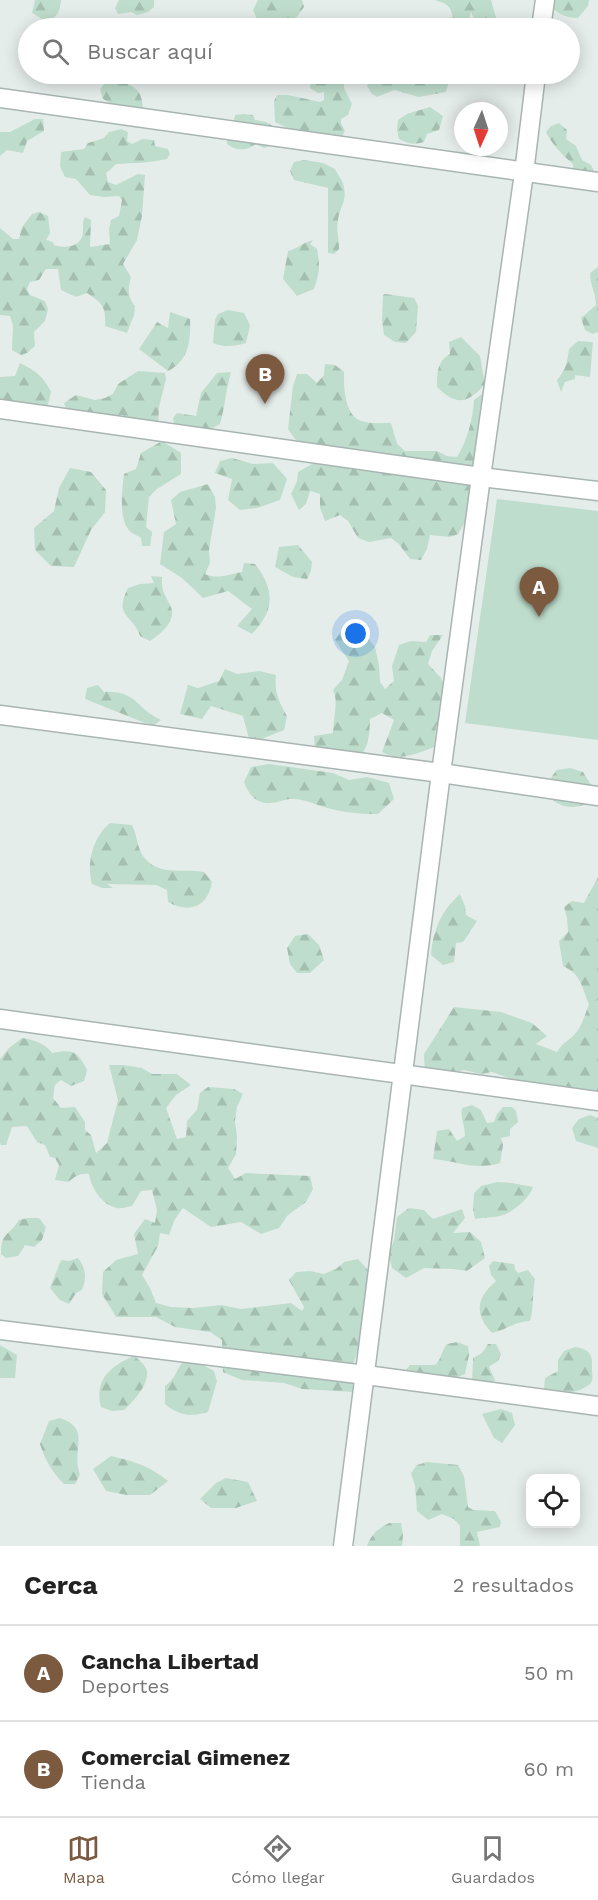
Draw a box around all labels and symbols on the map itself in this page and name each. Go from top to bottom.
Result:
north arrow [454,102,508,156]
pin: B [246,354,284,404]
pin: A [520,568,558,617]
your location [341,619,370,648]

